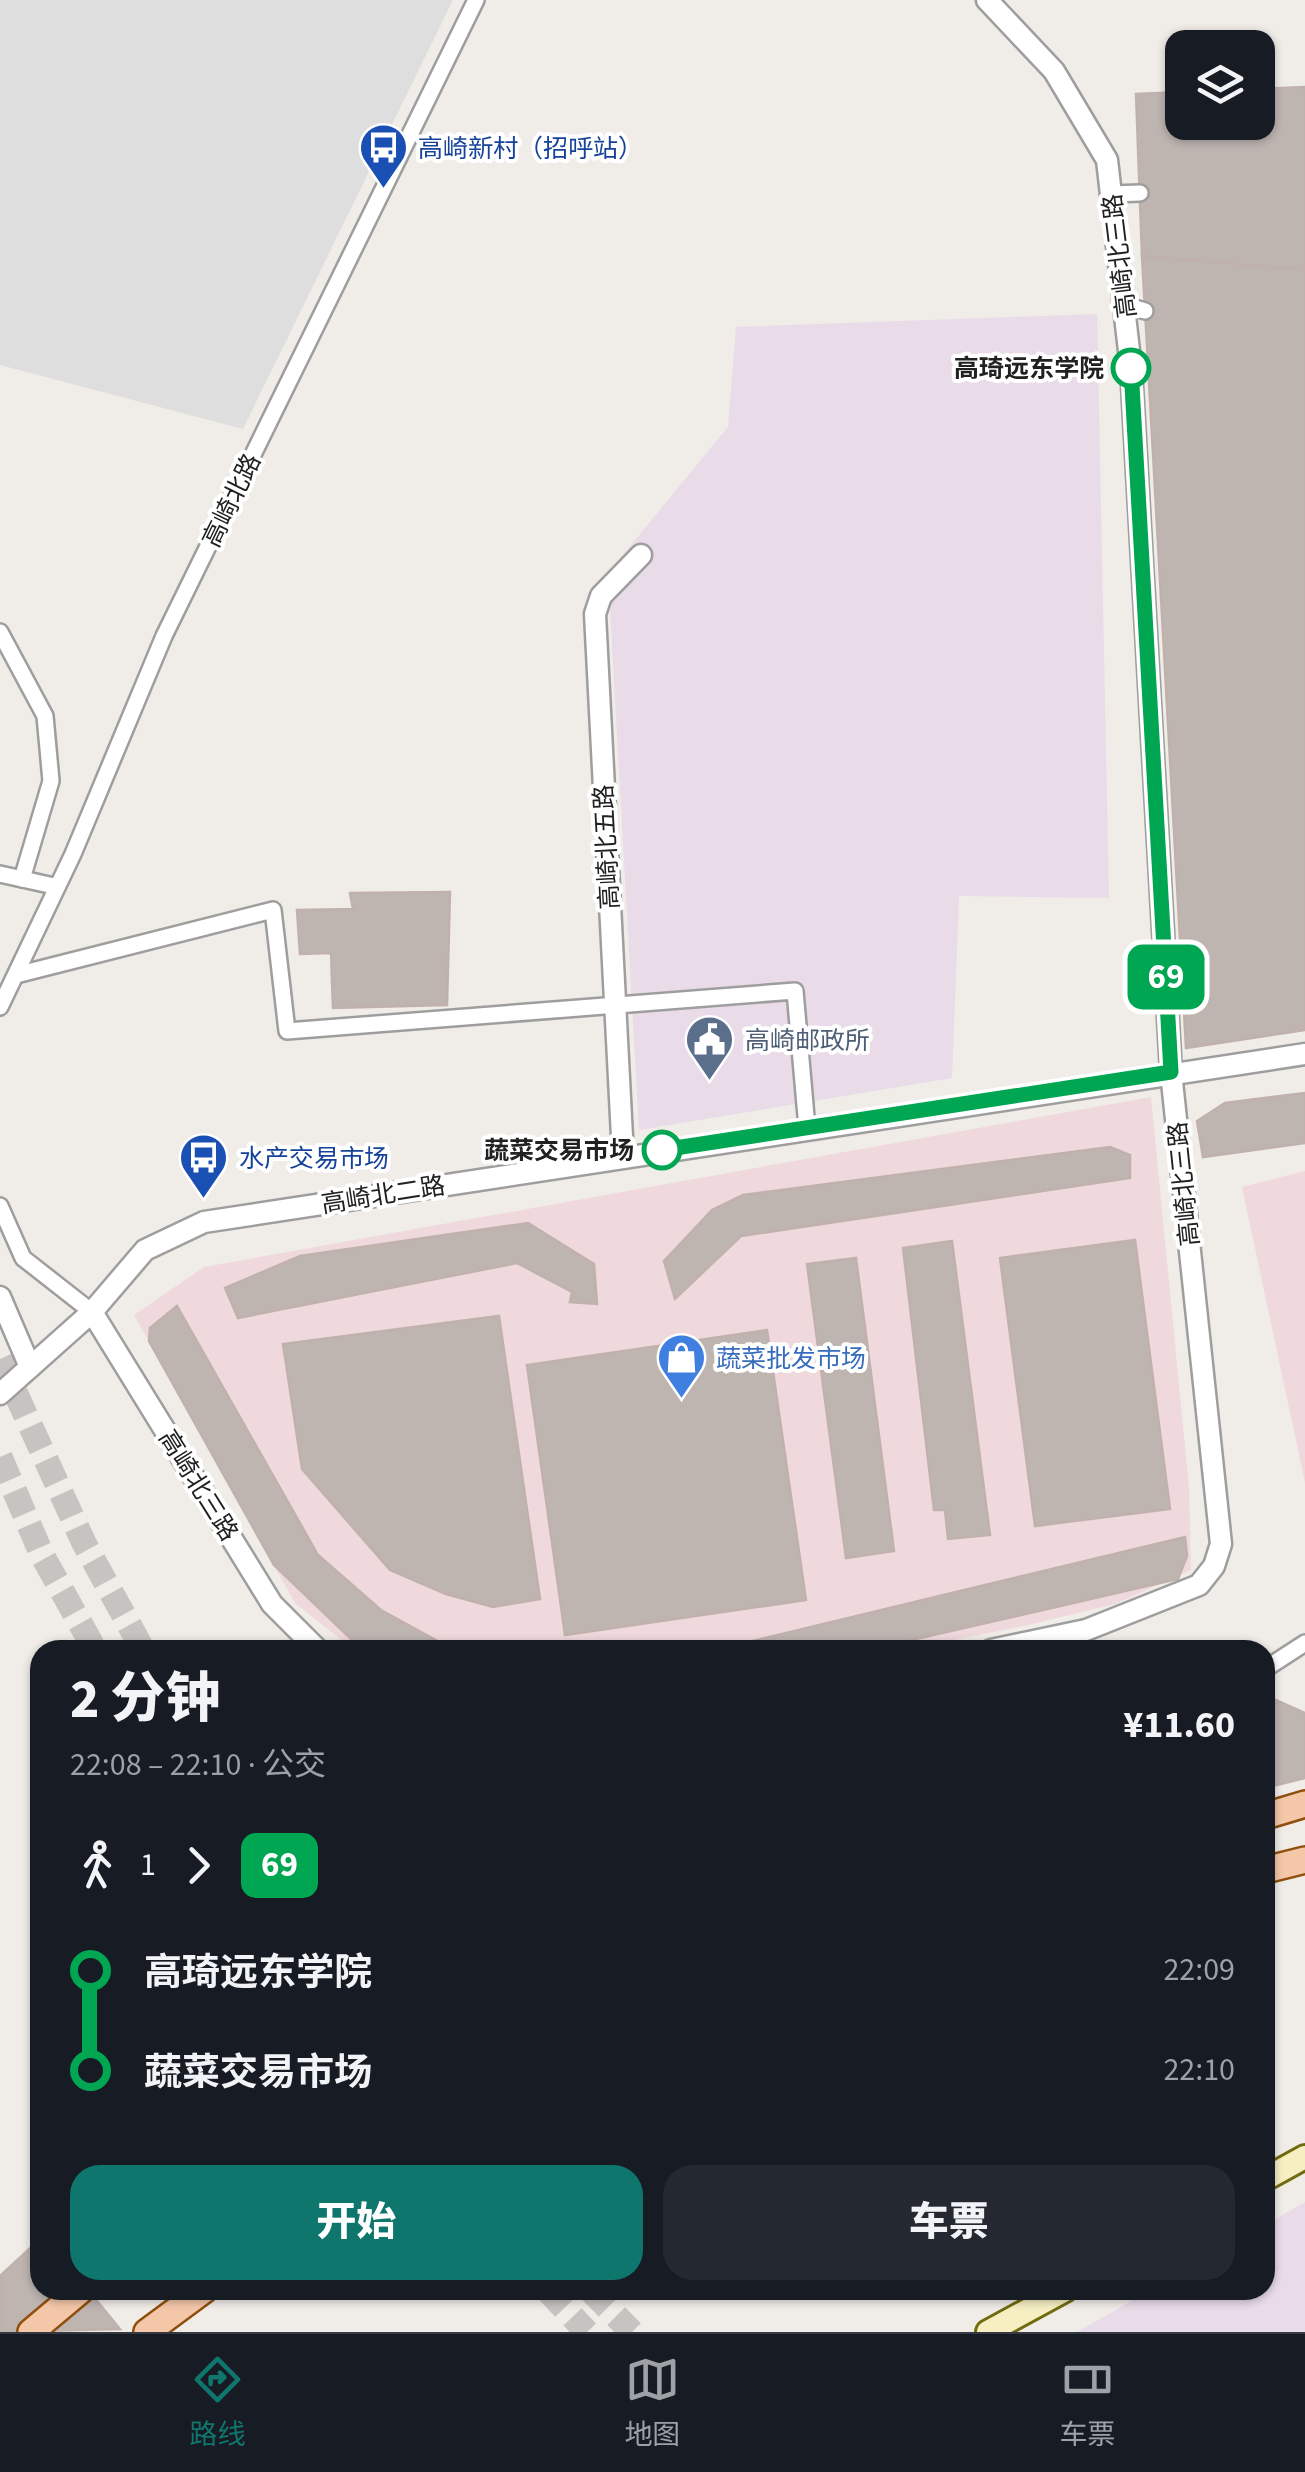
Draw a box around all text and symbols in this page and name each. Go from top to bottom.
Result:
map controls [1165,30,1275,140]
button: layers [1165,30,1275,140]
bus stop icon: 高崎新村（招呼站） [357,122,409,190]
place label: 高崎新村（招呼站） [418,131,643,167]
street label: 高崎北三路 [1095,192,1145,320]
marker: 高琦远东学院 [1112,349,1150,387]
place label: 高琦远东学院 [954,351,1104,387]
street label: 高崎北路 [194,448,270,553]
street label: 高崎北五路 [586,784,628,910]
line badge: 69 [1121,944,1211,1010]
text: 69 [1148,952,1184,1002]
public building icon: 高崎邮政所 [684,1014,736,1082]
place label: 高崎邮政所 [745,1023,870,1059]
street label: 高崎北三路 [1160,1120,1208,1248]
marker: 蔬菜交易市场 [643,1131,681,1169]
bus stop icon: 水产交易市场 [178,1132,230,1200]
place label: 蔬菜交易市场 [484,1133,634,1169]
place label: 水产交易市场 [239,1141,389,1177]
street label: 高崎北二路 [319,1167,448,1223]
shop icon: 蔬菜批发市场 [655,1332,707,1400]
place label: 蔬菜批发市场 [716,1341,866,1377]
street label: 高崎北三路 [150,1423,247,1548]
text: 2 分钟 [70,1661,220,1739]
text: ¥11.60 [1123,1698,1235,1752]
text: 22:08 – 22:10 · 公交 [70,1742,326,1788]
icon: walk [70,1838,125,1893]
icon: forward [171,1838,226,1893]
text: 69 [261,1840,298,1890]
text: 1 [140,1842,156,1888]
text: 高琦远东学院 [144,1946,372,2000]
text: 22:09 [1163,1947,1235,1993]
text: 蔬菜交易市场 [144,2046,372,2100]
text: 22:10 [1163,2047,1235,2093]
button: 开始 [70,2165,643,2280]
button: 车票 [663,2165,1235,2280]
tab: 路线 [189,2352,246,2455]
tab: 地图 [624,2352,681,2455]
tab: 车票 [1059,2352,1116,2455]

